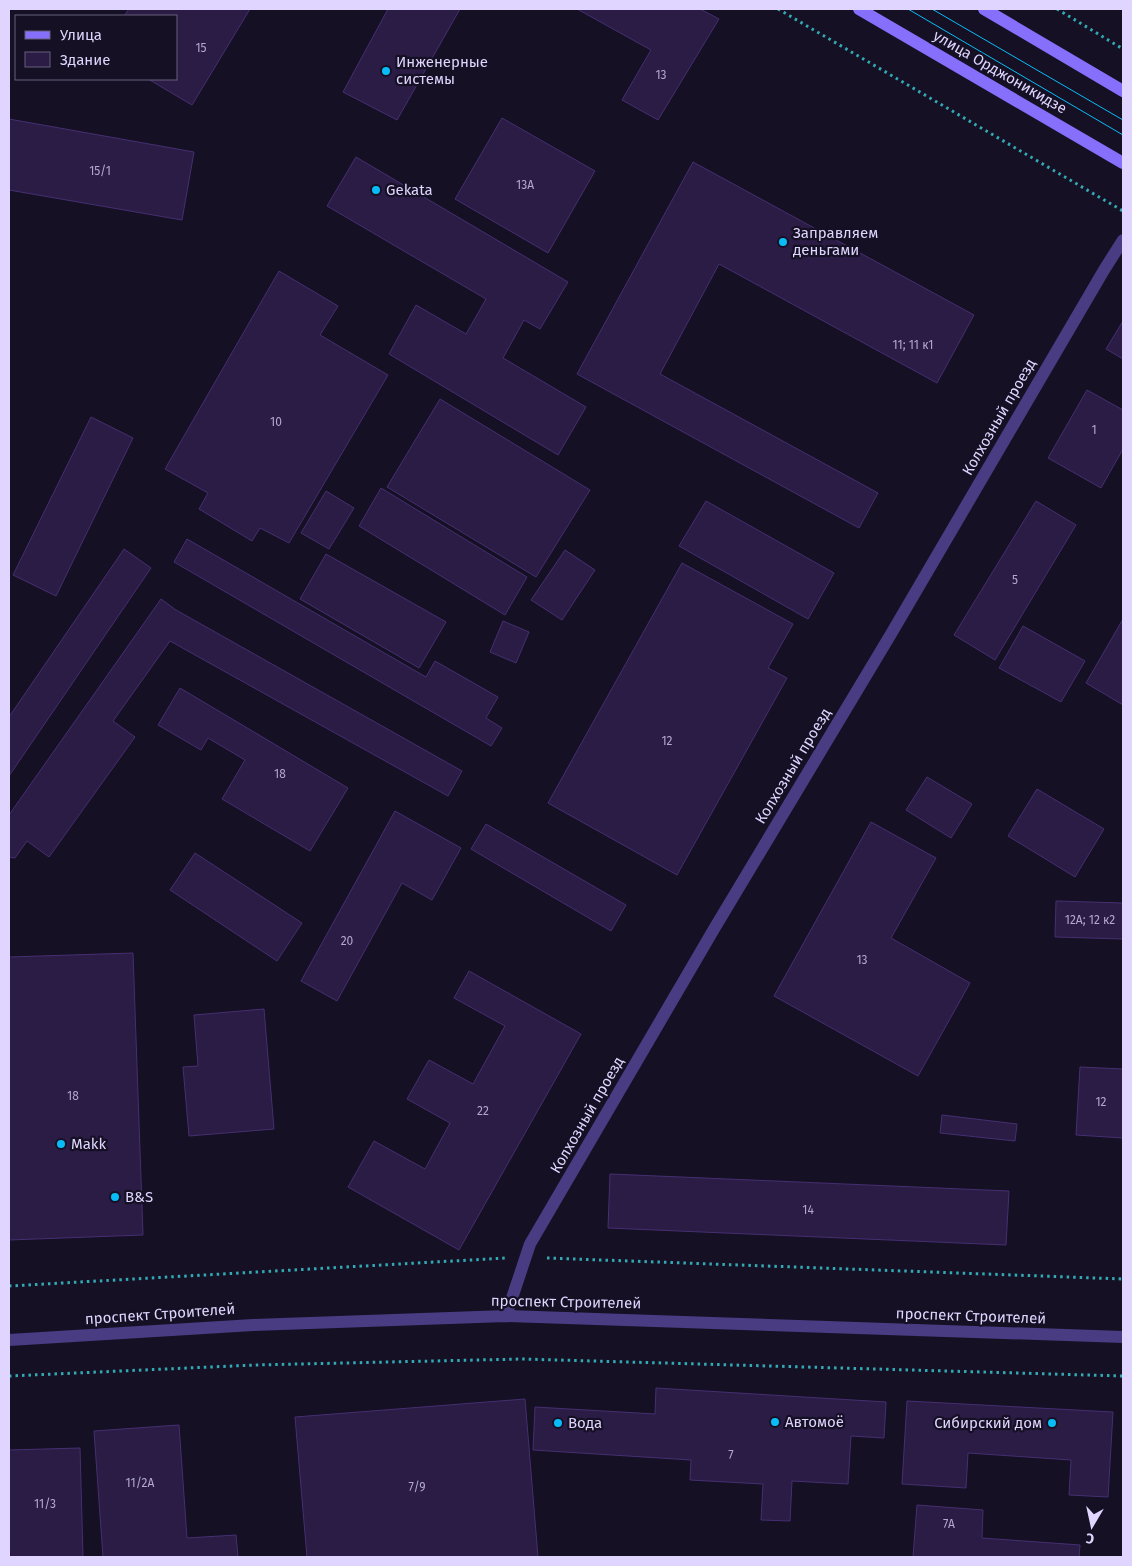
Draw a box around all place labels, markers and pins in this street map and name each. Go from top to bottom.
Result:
place label: Инженерные системы [396,53,488,88]
marker: Инженерные системы [380,65,392,77]
place label: Gekata [386,181,433,199]
marker: Gekata [370,184,382,196]
place label: Заправляем деньгами [793,224,878,259]
marker: Заправляем деньгами [777,236,789,248]
place label: Makk [71,1135,107,1153]
marker: Makk [55,1138,67,1150]
place label: B&S [125,1188,153,1206]
marker: B&S [109,1191,121,1203]
place label: Автомоё [785,1413,844,1431]
place label: Вода [568,1414,602,1432]
place label: Сибирский дом [934,1414,1042,1432]
marker: Автомоё [769,1416,781,1428]
marker: Вода [552,1417,564,1429]
marker: Сибирский дом [1046,1417,1058,1429]

